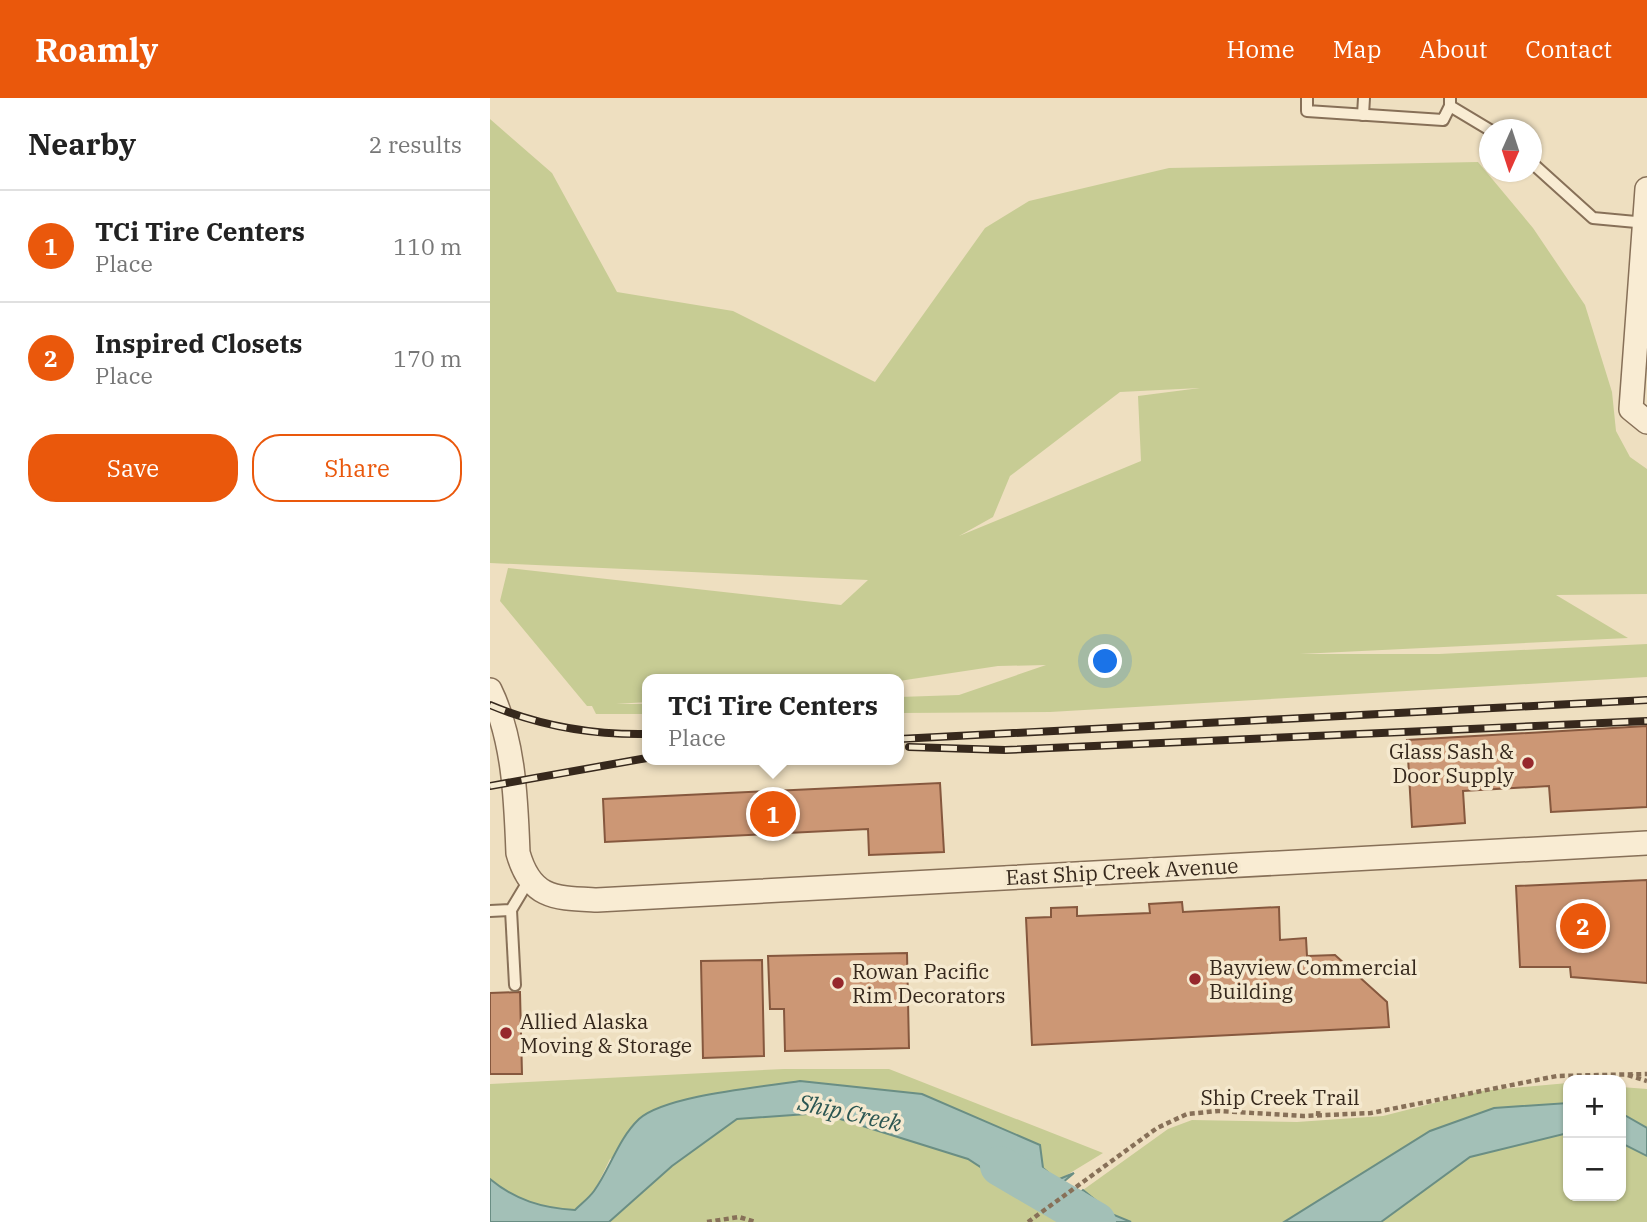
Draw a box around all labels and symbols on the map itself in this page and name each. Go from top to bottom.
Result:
north arrow [1479,119,1542,182]
your location [1088,644,1122,678]
place label: Glass Sash & Door Supply [1389,737,1515,789]
marker: Glass Sash & Door Supply [1520,755,1536,771]
pin: 1 [750,788,796,840]
street label: East Ship Creek Avenue [1005,851,1239,891]
pin: 2 [1560,900,1606,952]
place label: Bayview Commercial Building [1209,953,1417,1005]
place label: Rowan Pacific Rim Decorators [852,957,1006,1009]
marker: Bayview Commercial Building [1187,971,1203,987]
marker: Rowan Pacific Rim Decorators [830,975,846,991]
place label: Allied Alaska Moving & Storage [520,1007,692,1059]
marker: Allied Alaska Moving & Storage [498,1025,514,1041]
street label: Ship Creek Trail [1200,1083,1360,1111]
water label: Ship Creek [794,1086,905,1138]

